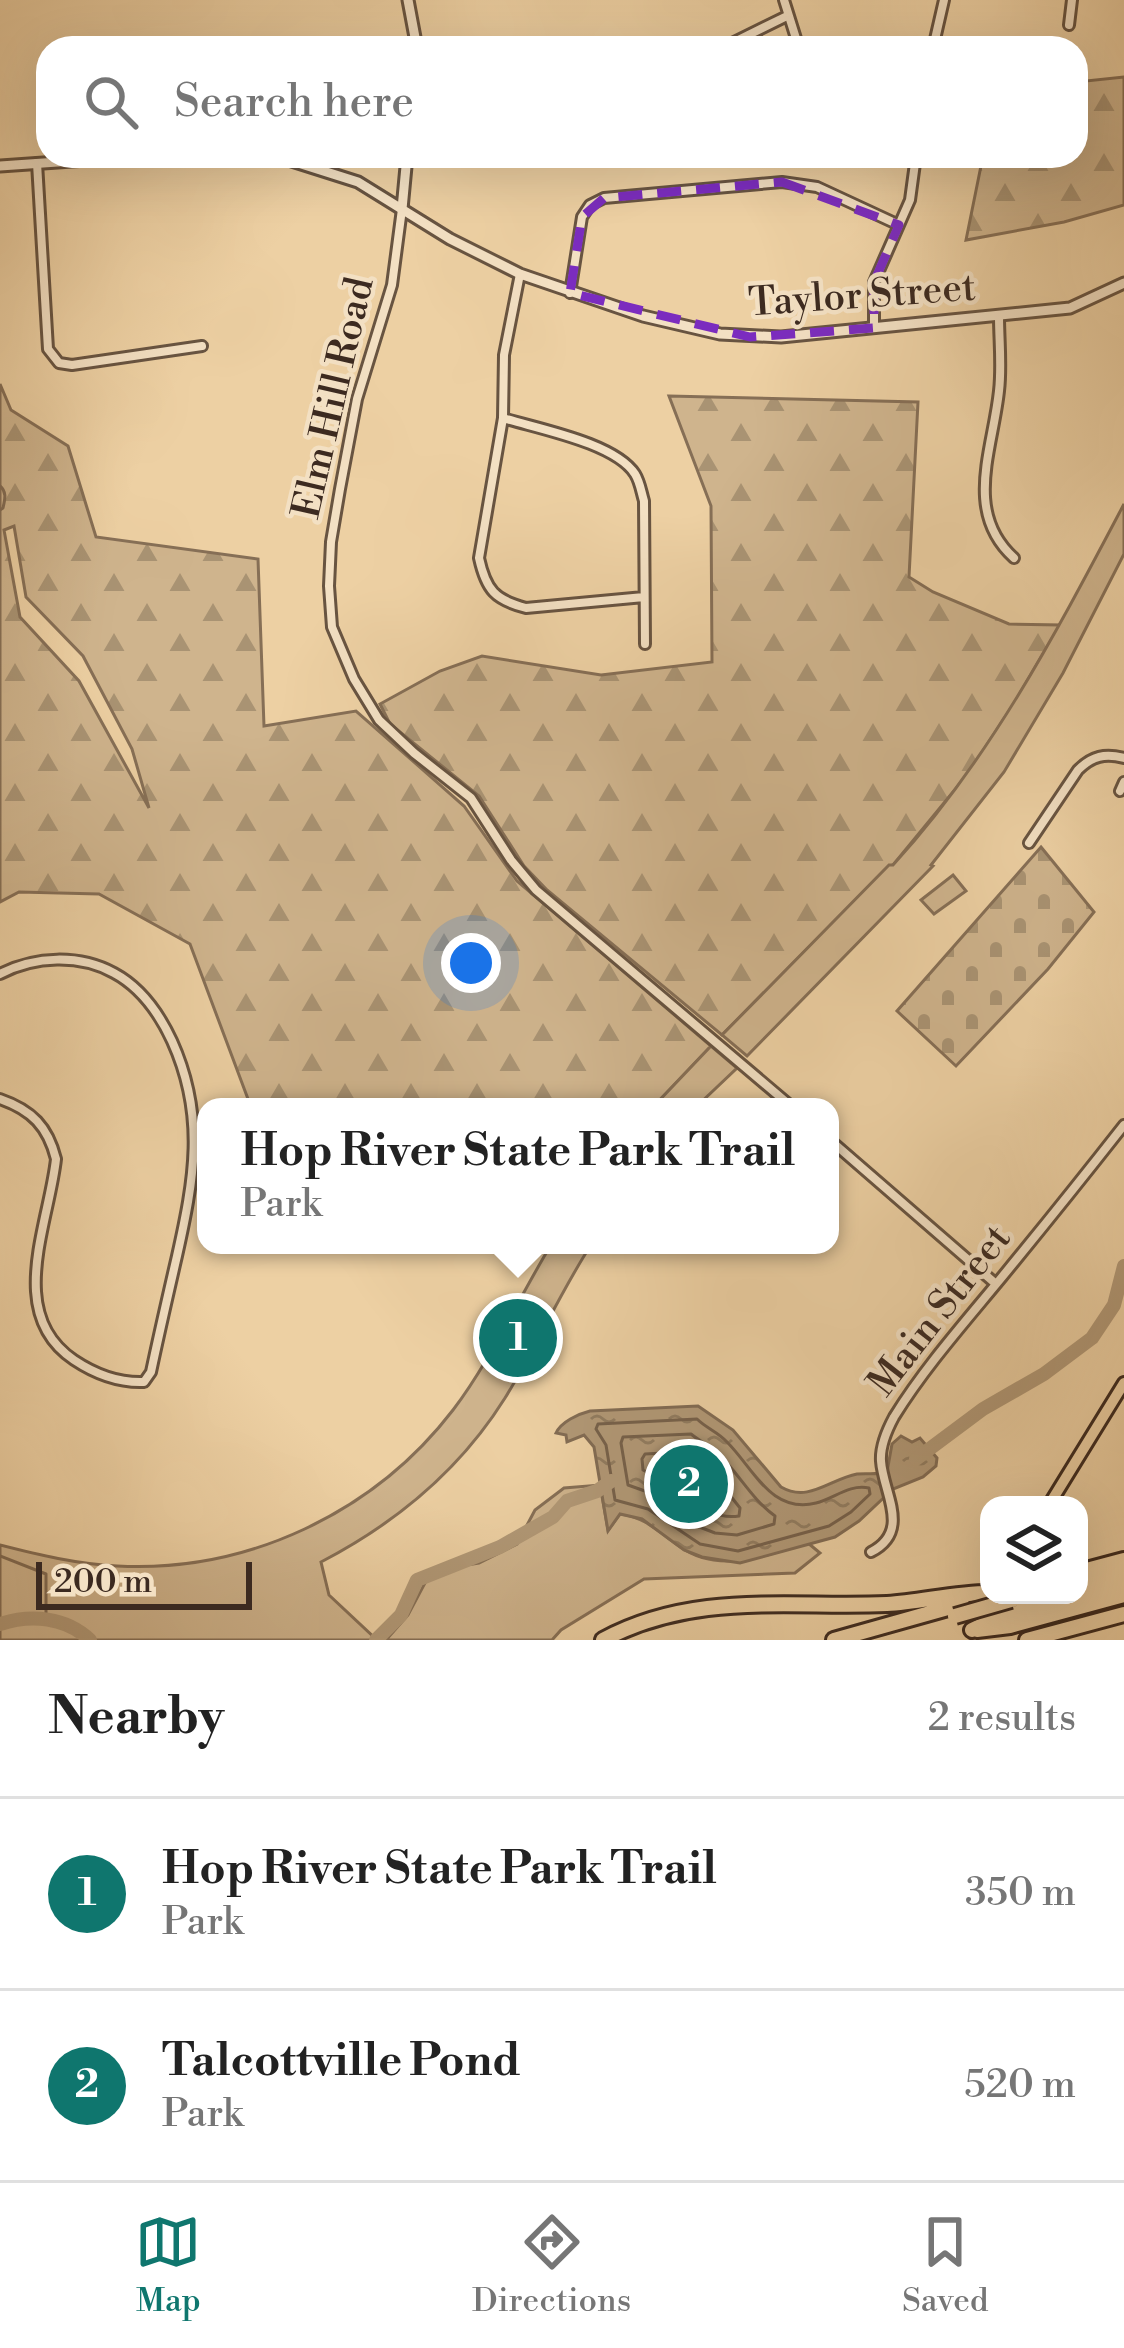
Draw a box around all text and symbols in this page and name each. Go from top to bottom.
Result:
search box [36,36,1088,168]
icon: search [78,69,144,135]
text: Search here [174,74,414,131]
street label: Taylor Street [747,264,978,328]
street label: Elm Hill Road [282,272,386,524]
your location [441,933,501,993]
popup [197,1098,839,1254]
text: Hop River State Park Trail [241,1123,795,1180]
text: Park [241,1180,322,1229]
street label: Main Street [858,1215,1022,1407]
pin: 1 [479,1293,557,1383]
pin: 2 [650,1439,728,1529]
map controls [980,1496,1088,1604]
button: layers [980,1496,1088,1604]
scale bar [36,1556,252,1609]
text: 200 m [54,1562,152,1603]
text: Nearby [48,1686,224,1750]
text: 2 results [928,1694,1076,1743]
text: Hop River State Park Trail [162,1841,717,1898]
text: 1 [78,1869,96,1918]
text: 350 m [965,1869,1076,1918]
text: Park [162,1898,243,1947]
text: Talcottville Pond [162,2033,521,2090]
text: 2 [75,2061,99,2110]
text: 520 m [964,2061,1076,2110]
text: Park [162,2090,243,2139]
tab: Map [135,2209,201,2322]
tab: Directions [472,2209,631,2322]
tab: Saved [902,2209,989,2322]

